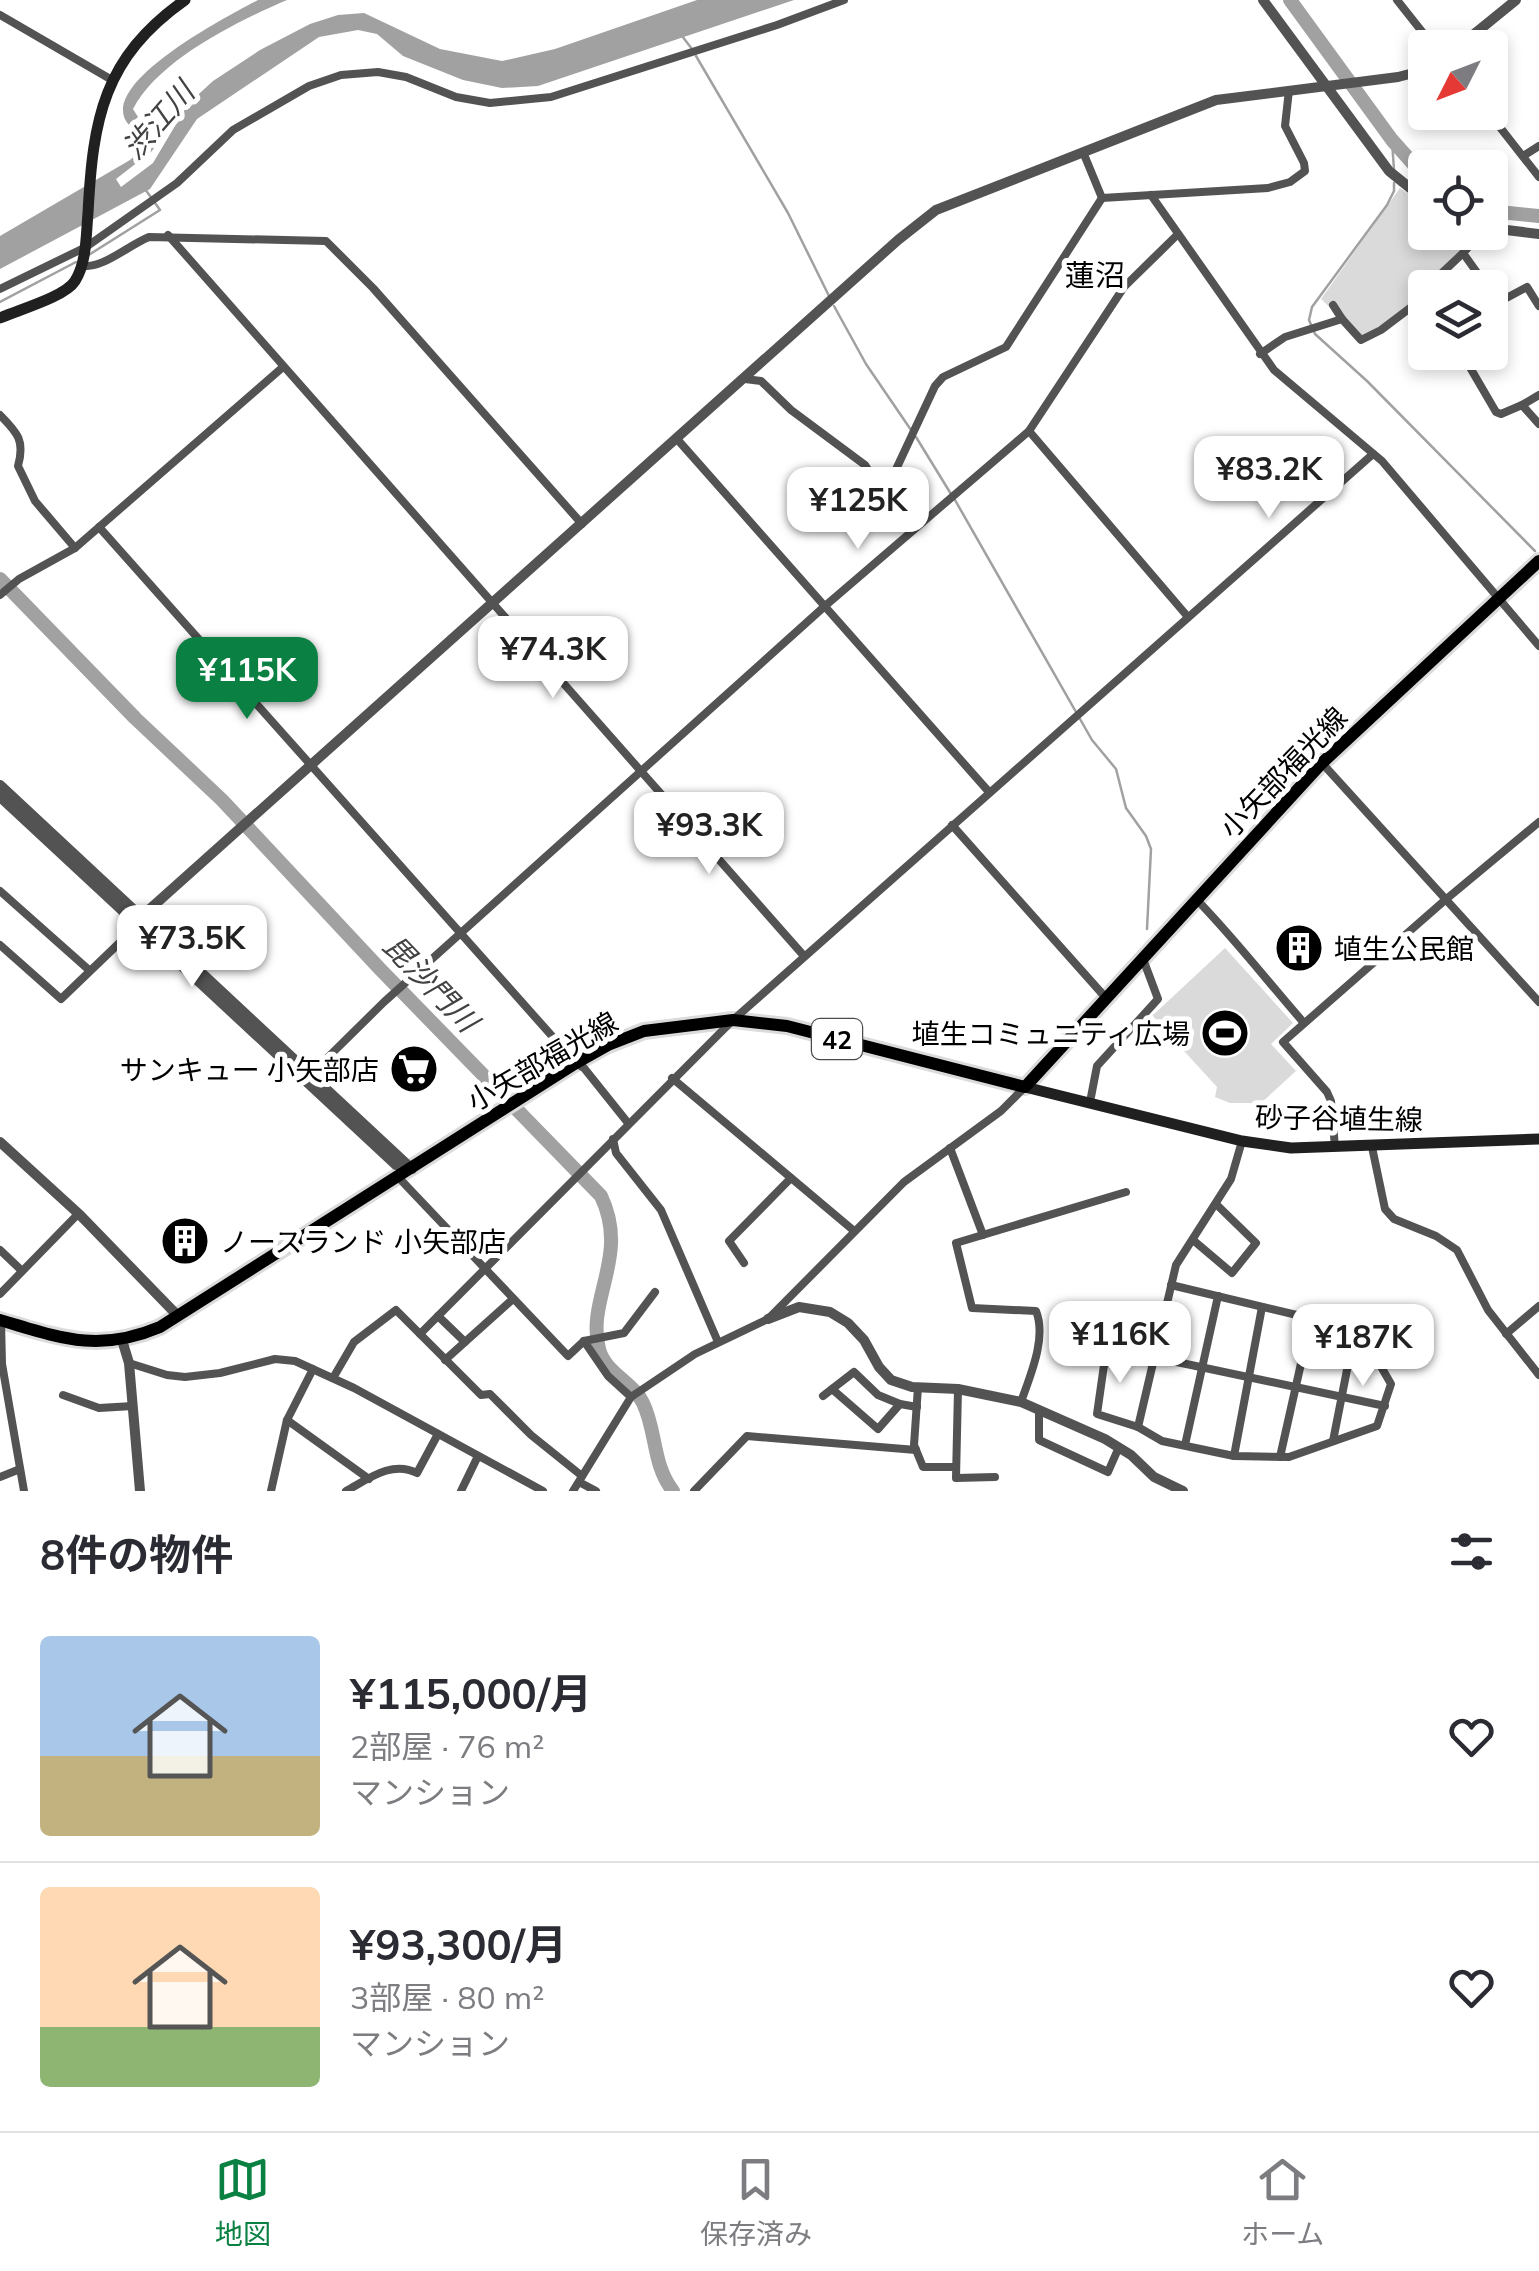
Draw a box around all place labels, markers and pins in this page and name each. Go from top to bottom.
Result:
pin: ¥83.2K [1188,436,1350,521]
pin: ¥125K [788,467,928,552]
pin: ¥74.3K [472,616,634,701]
pin: ¥115K [177,637,317,722]
pin: ¥93.3K [628,792,790,877]
pin: ¥73.5K [111,905,273,990]
building icon: 埴生公民館 [1273,922,1325,974]
place label: 埴生公民館 [1334,931,1474,966]
sports icon: 埴生コミュニティ広場 [1199,1007,1251,1059]
place label: 埴生コミュニティ広場 [912,1016,1190,1051]
supermarket icon: サンキュー 小矢部店 [388,1043,440,1095]
place label: サンキュー 小矢部店 [120,1052,379,1087]
building icon: ノースランド 小矢部店 [159,1215,211,1267]
place label: ノースランド 小矢部店 [220,1224,506,1259]
pin: ¥116K [1050,1301,1190,1386]
pin: ¥187K [1293,1304,1433,1389]

